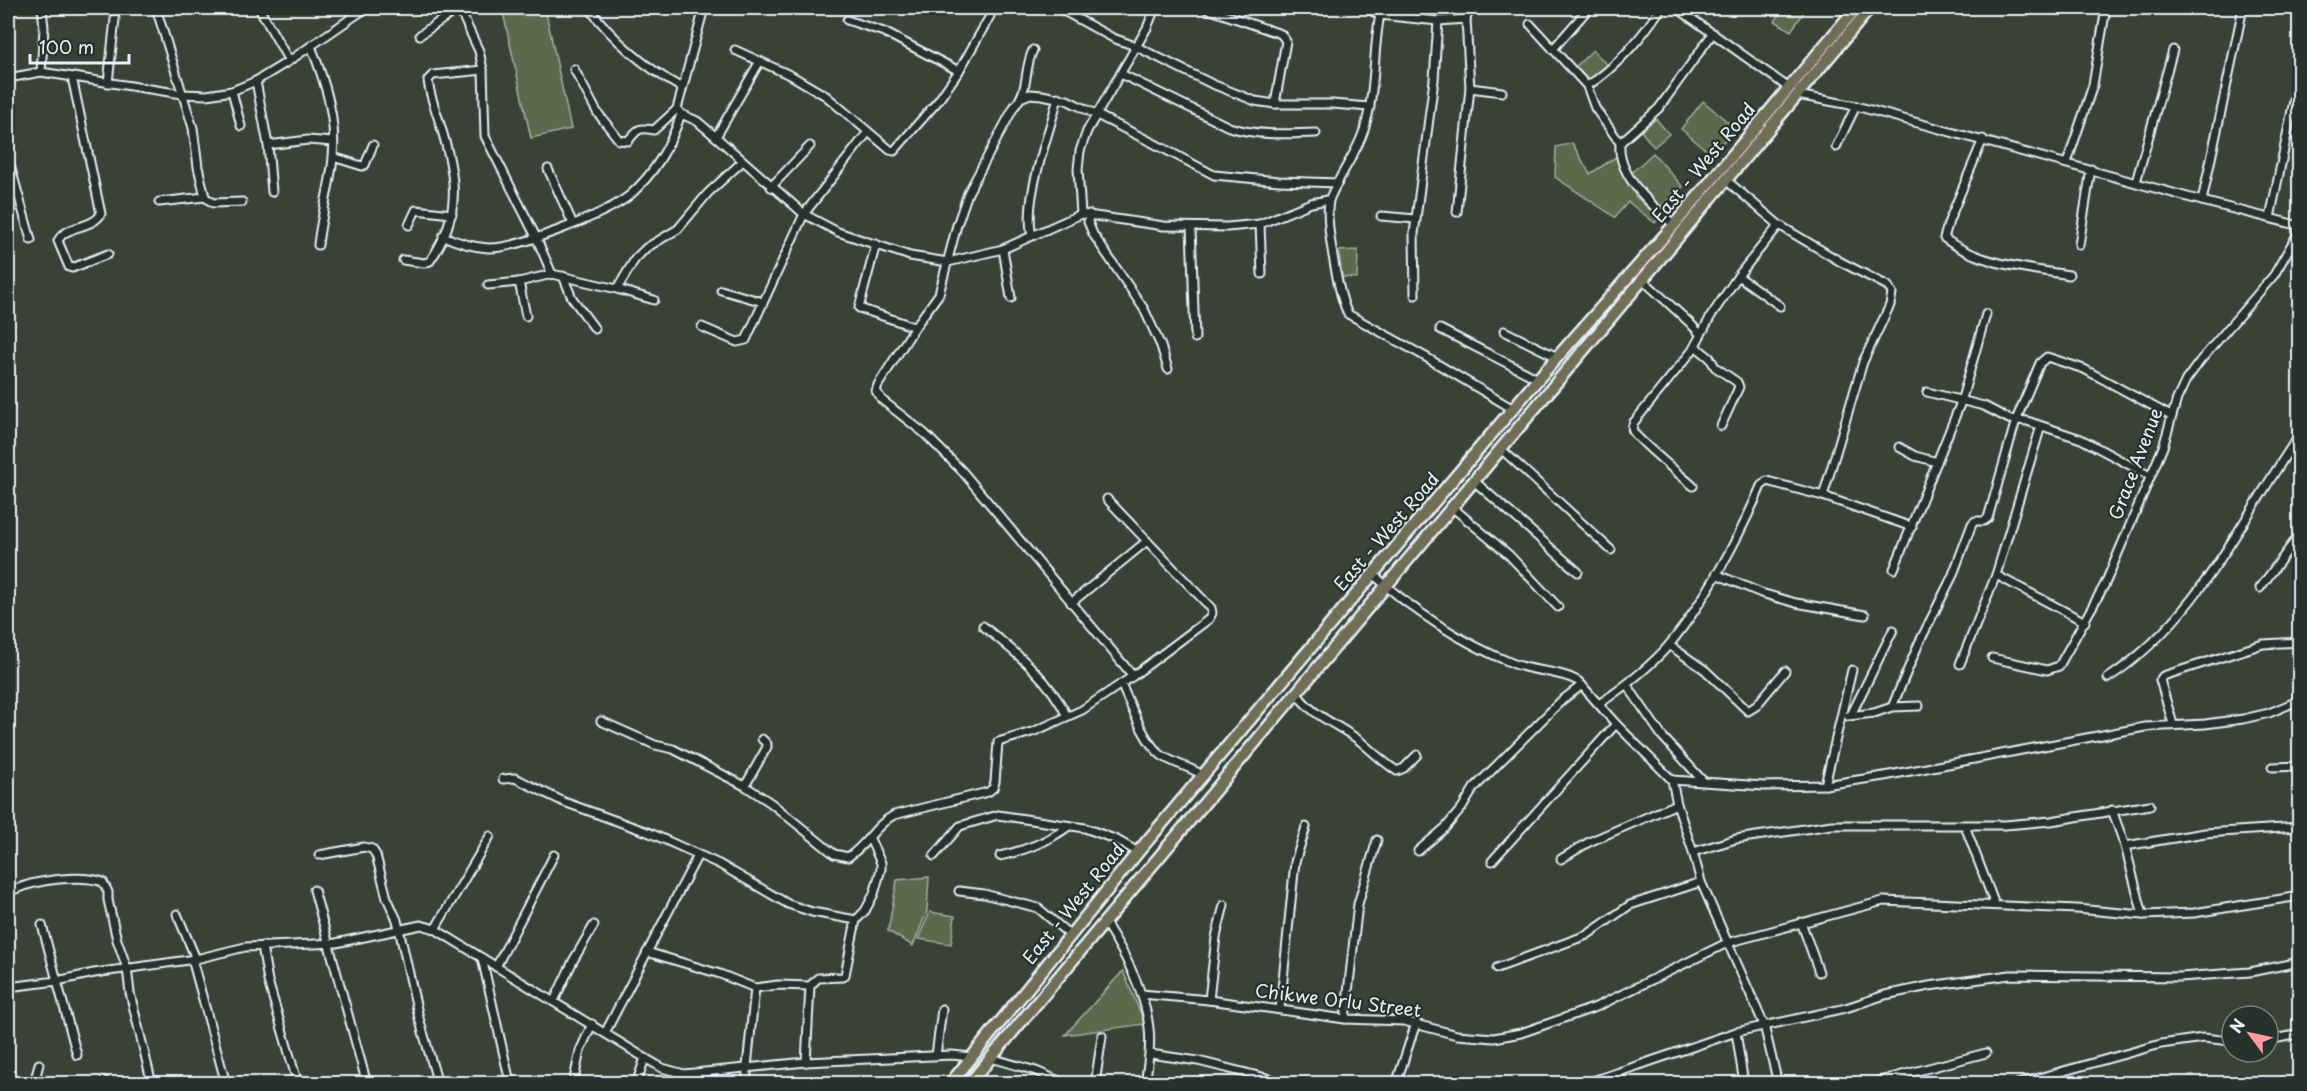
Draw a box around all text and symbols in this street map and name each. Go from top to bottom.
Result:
scale bar [30,27,129,65]
text: 100 m [39,33,94,60]
street label: East - West Road [1645,96,1761,228]
street label: Grace Avenue [2101,403,2168,523]
street label: East - West Road [1327,466,1445,596]
street label: East - West Road [1015,837,1130,970]
street label: Chikwe Orlu Street [1253,976,1423,1023]
north arrow [2220,1004,2280,1064]
text: N [2223,1013,2250,1037]

